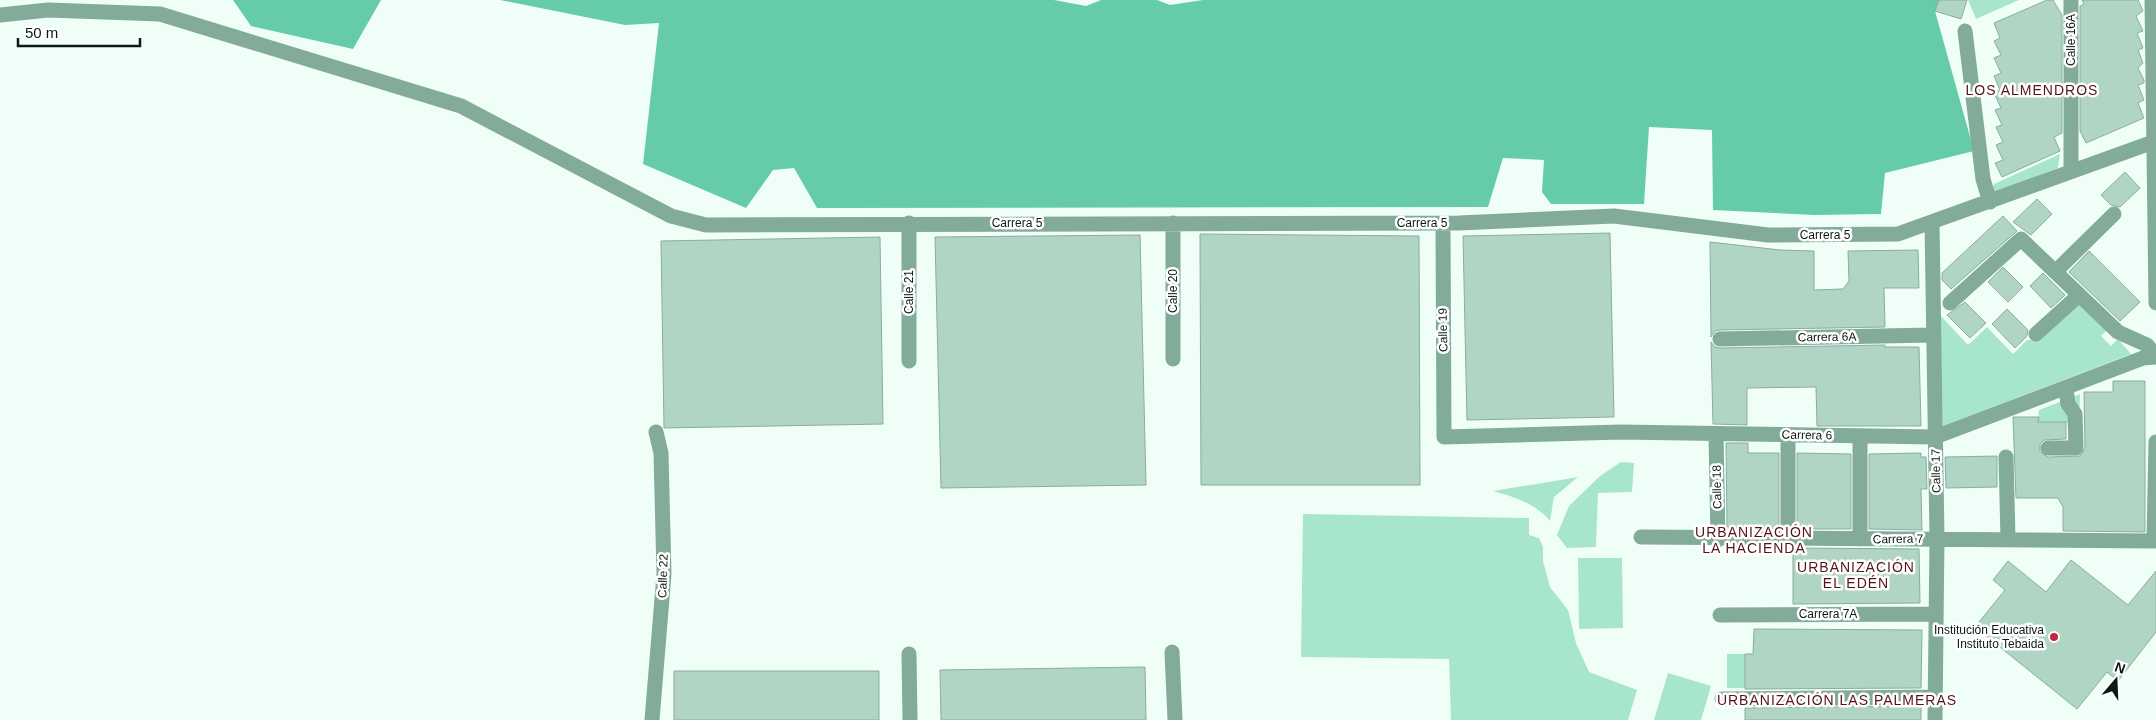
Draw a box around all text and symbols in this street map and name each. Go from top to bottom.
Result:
street label: Calle 16A [2064,14,2078,66]
scale bar [18,15,140,47]
text: 50 m [25,24,58,41]
district label: LOS ALMENDROS [1966,82,2098,98]
street label: Carrera 5 [992,216,1043,230]
street label: Carrera 5 [1397,216,1448,230]
street label: Carrera 5 [1800,228,1851,242]
street label: Calle 20 [1166,269,1180,313]
street label: Calle 21 [902,270,916,314]
street label: Calle 19 [1436,308,1450,352]
street label: Carrera 6A [1798,329,1856,345]
street label: Carrera 6 [1782,428,1833,442]
street label: Calle 17 [1929,449,1943,493]
street label: Calle 18 [1710,465,1724,509]
district label: URBANIZACIÓN LA HACIENDA [1695,524,1813,556]
street label: Carrera 7 [1873,532,1924,546]
street label: Calle 22 [655,553,671,598]
district label: URBANIZACIÓN EL EDÉN [1797,559,1915,591]
street label: Carrera 7A [1799,607,1857,621]
place label: Institución Educativa Instituto Tebaida [1934,623,2044,651]
marker: Institución Educativa Instituto Tebaida [2048,631,2060,643]
north arrow [2091,655,2141,705]
text: N [2113,658,2128,677]
district label: URBANIZACIÓN LAS PALMERAS [1717,692,1957,708]

